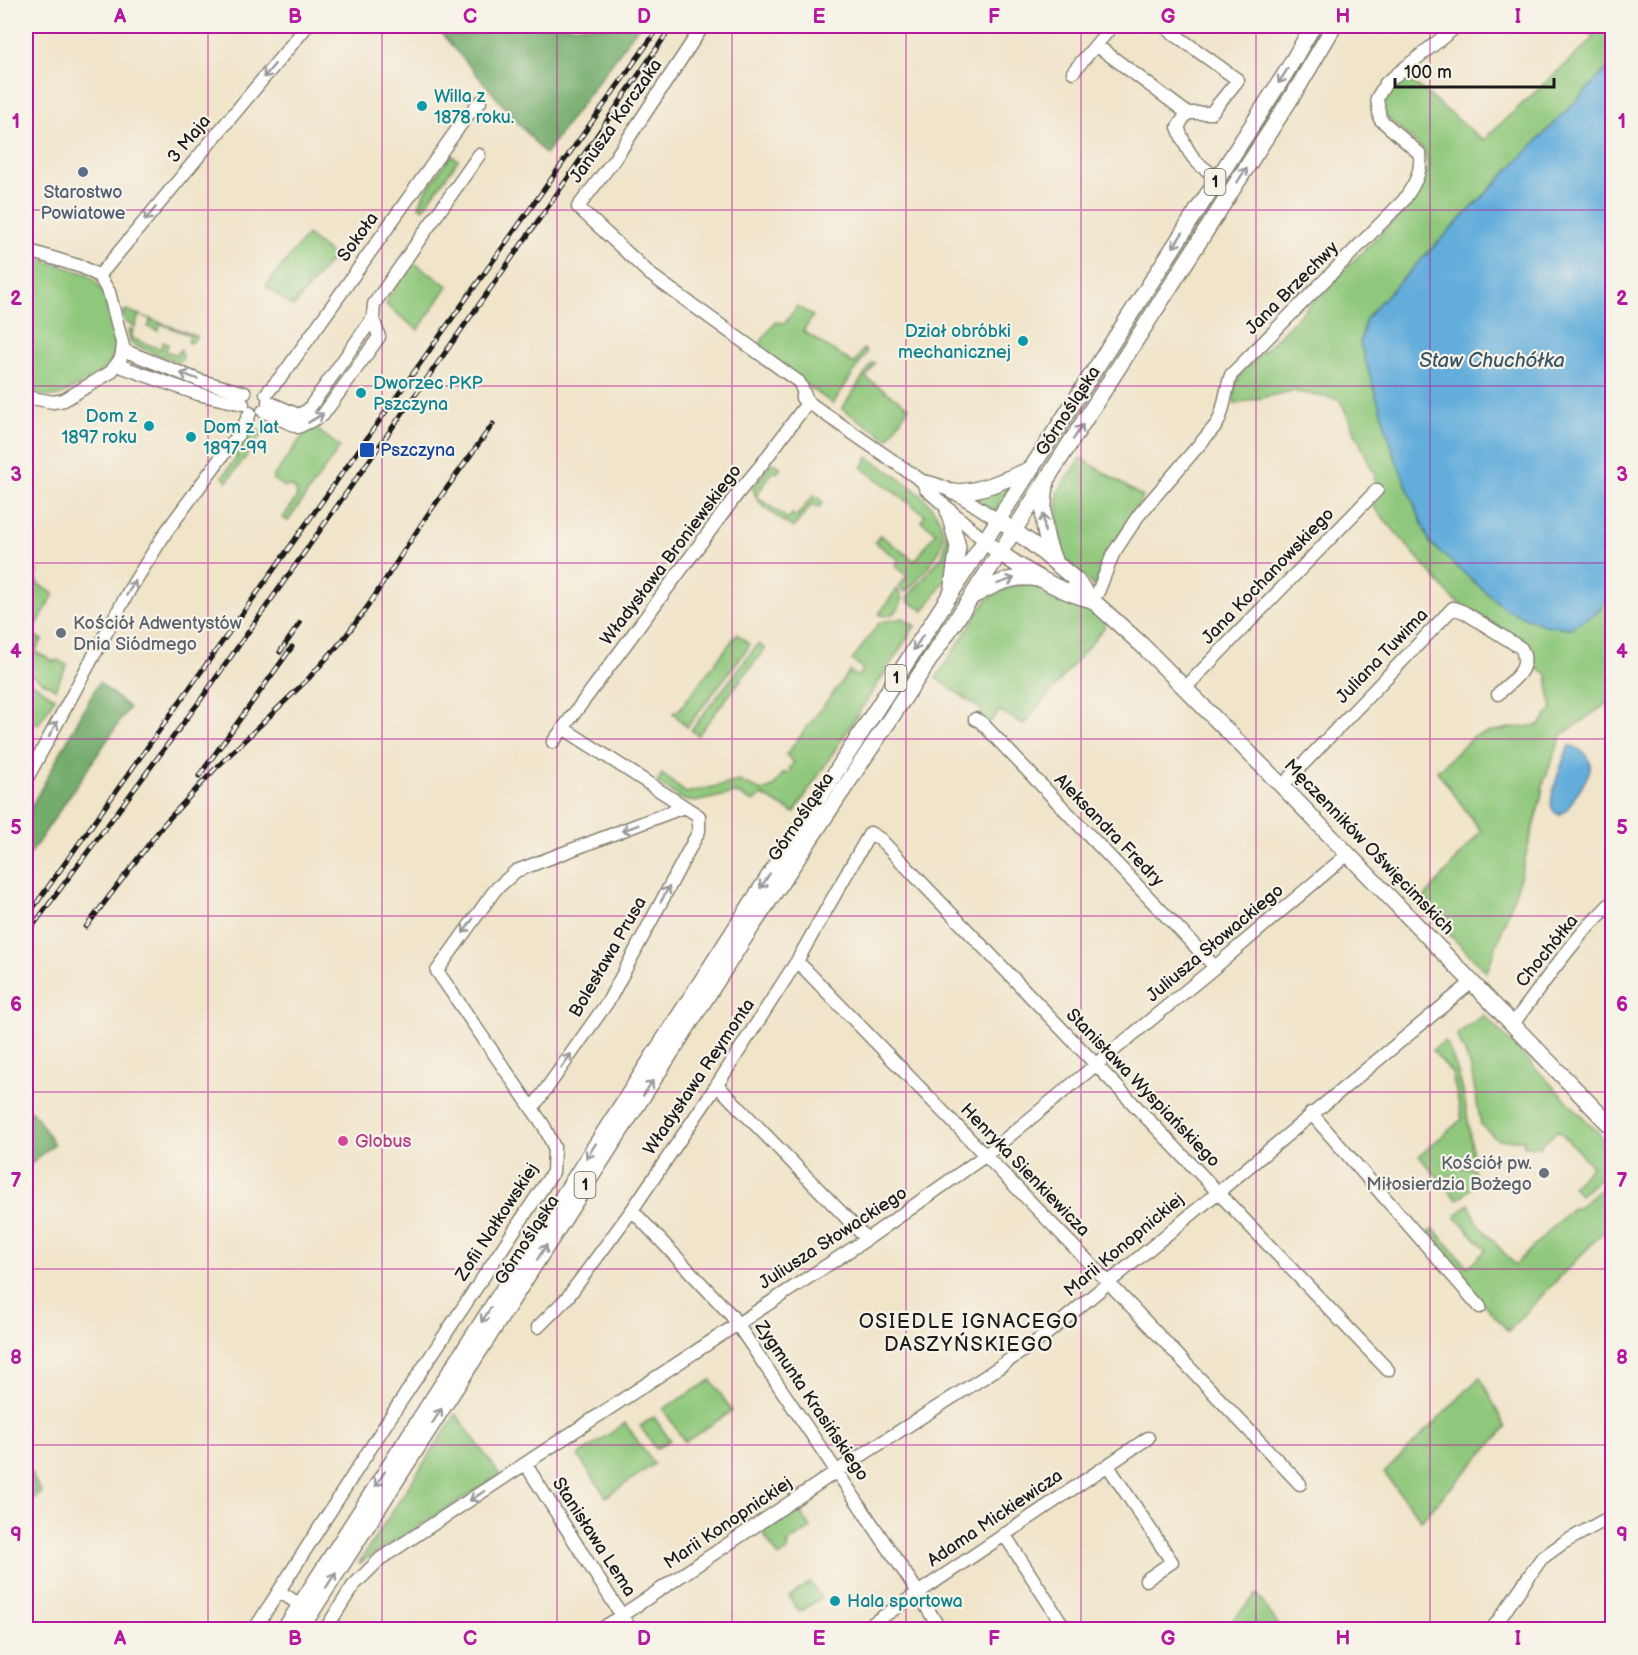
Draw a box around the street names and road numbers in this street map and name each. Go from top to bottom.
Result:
street label: Janusza Korczaka [565,55,667,187]
street label: 3 Maja [163,111,215,167]
road number: 1 [1204,169,1226,195]
street label: Sokoła [333,208,383,266]
street label: Jana Brzechwy [1241,237,1343,339]
street label: Górnośląska [1031,362,1105,460]
street label: Władysława Broniewskiego [596,460,746,650]
street label: Jana Kochanowskiego [1197,503,1339,649]
street label: Juliana Tuwima [1332,604,1432,708]
road number: 1 [886,665,906,691]
street label: Męczenników Oświęcimskich [1280,755,1458,939]
street label: Górnośląska [764,769,838,865]
street label: Aleksandra Fredry [1050,769,1169,891]
street label: Juliusza Słowackiego [1142,880,1288,1006]
street label: Bolesława Prusa [565,893,651,1021]
street label: Chochółka [1511,911,1583,991]
street label: Władysława Reymonta [639,995,759,1159]
street label: Stanisława Wyspiańskiego [1062,1004,1224,1172]
street label: Henryka Sienkiewicza [956,1099,1094,1241]
street label: Zofii Nałkowskiej [451,1159,543,1286]
road number: 1 [574,1172,596,1198]
street label: Juliusza Słowackiego [755,1182,911,1294]
street label: Marii Konopnickiej [1060,1189,1188,1301]
street label: Górnośląska [490,1191,564,1289]
street label: Zygmunta Krasińskiego [750,1316,873,1485]
street label: Adama Mickiewicza [923,1465,1067,1571]
street label: Marii Konopnickiej [660,1472,796,1574]
street label: Stanisława Lema [548,1474,640,1600]

